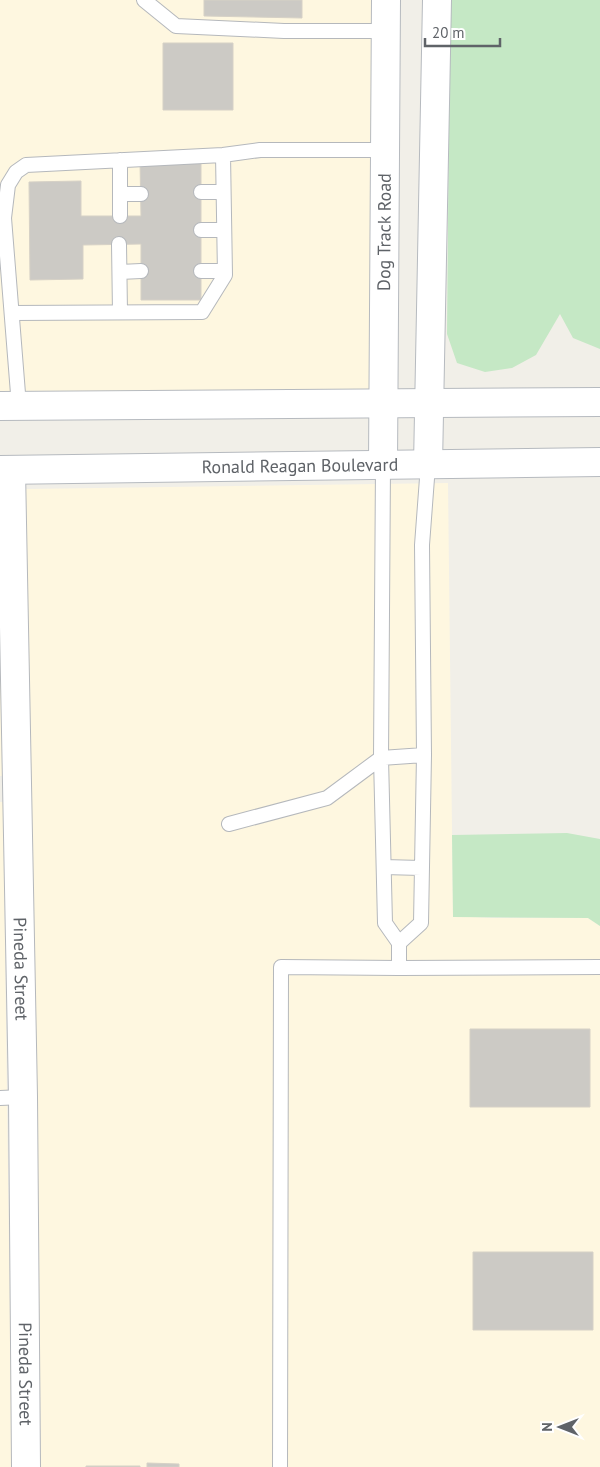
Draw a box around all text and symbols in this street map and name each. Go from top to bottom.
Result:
scale bar [425,15,500,47]
text: 20 m [432,23,465,42]
street label: Dog Track Road [372,173,396,291]
street label: Ronald Reagan Boulevard [202,453,398,478]
street label: Pineda Street [9,917,34,1021]
street label: Pineda Street [14,1322,38,1426]
north arrow [535,1402,585,1452]
text: N [538,1422,556,1432]

